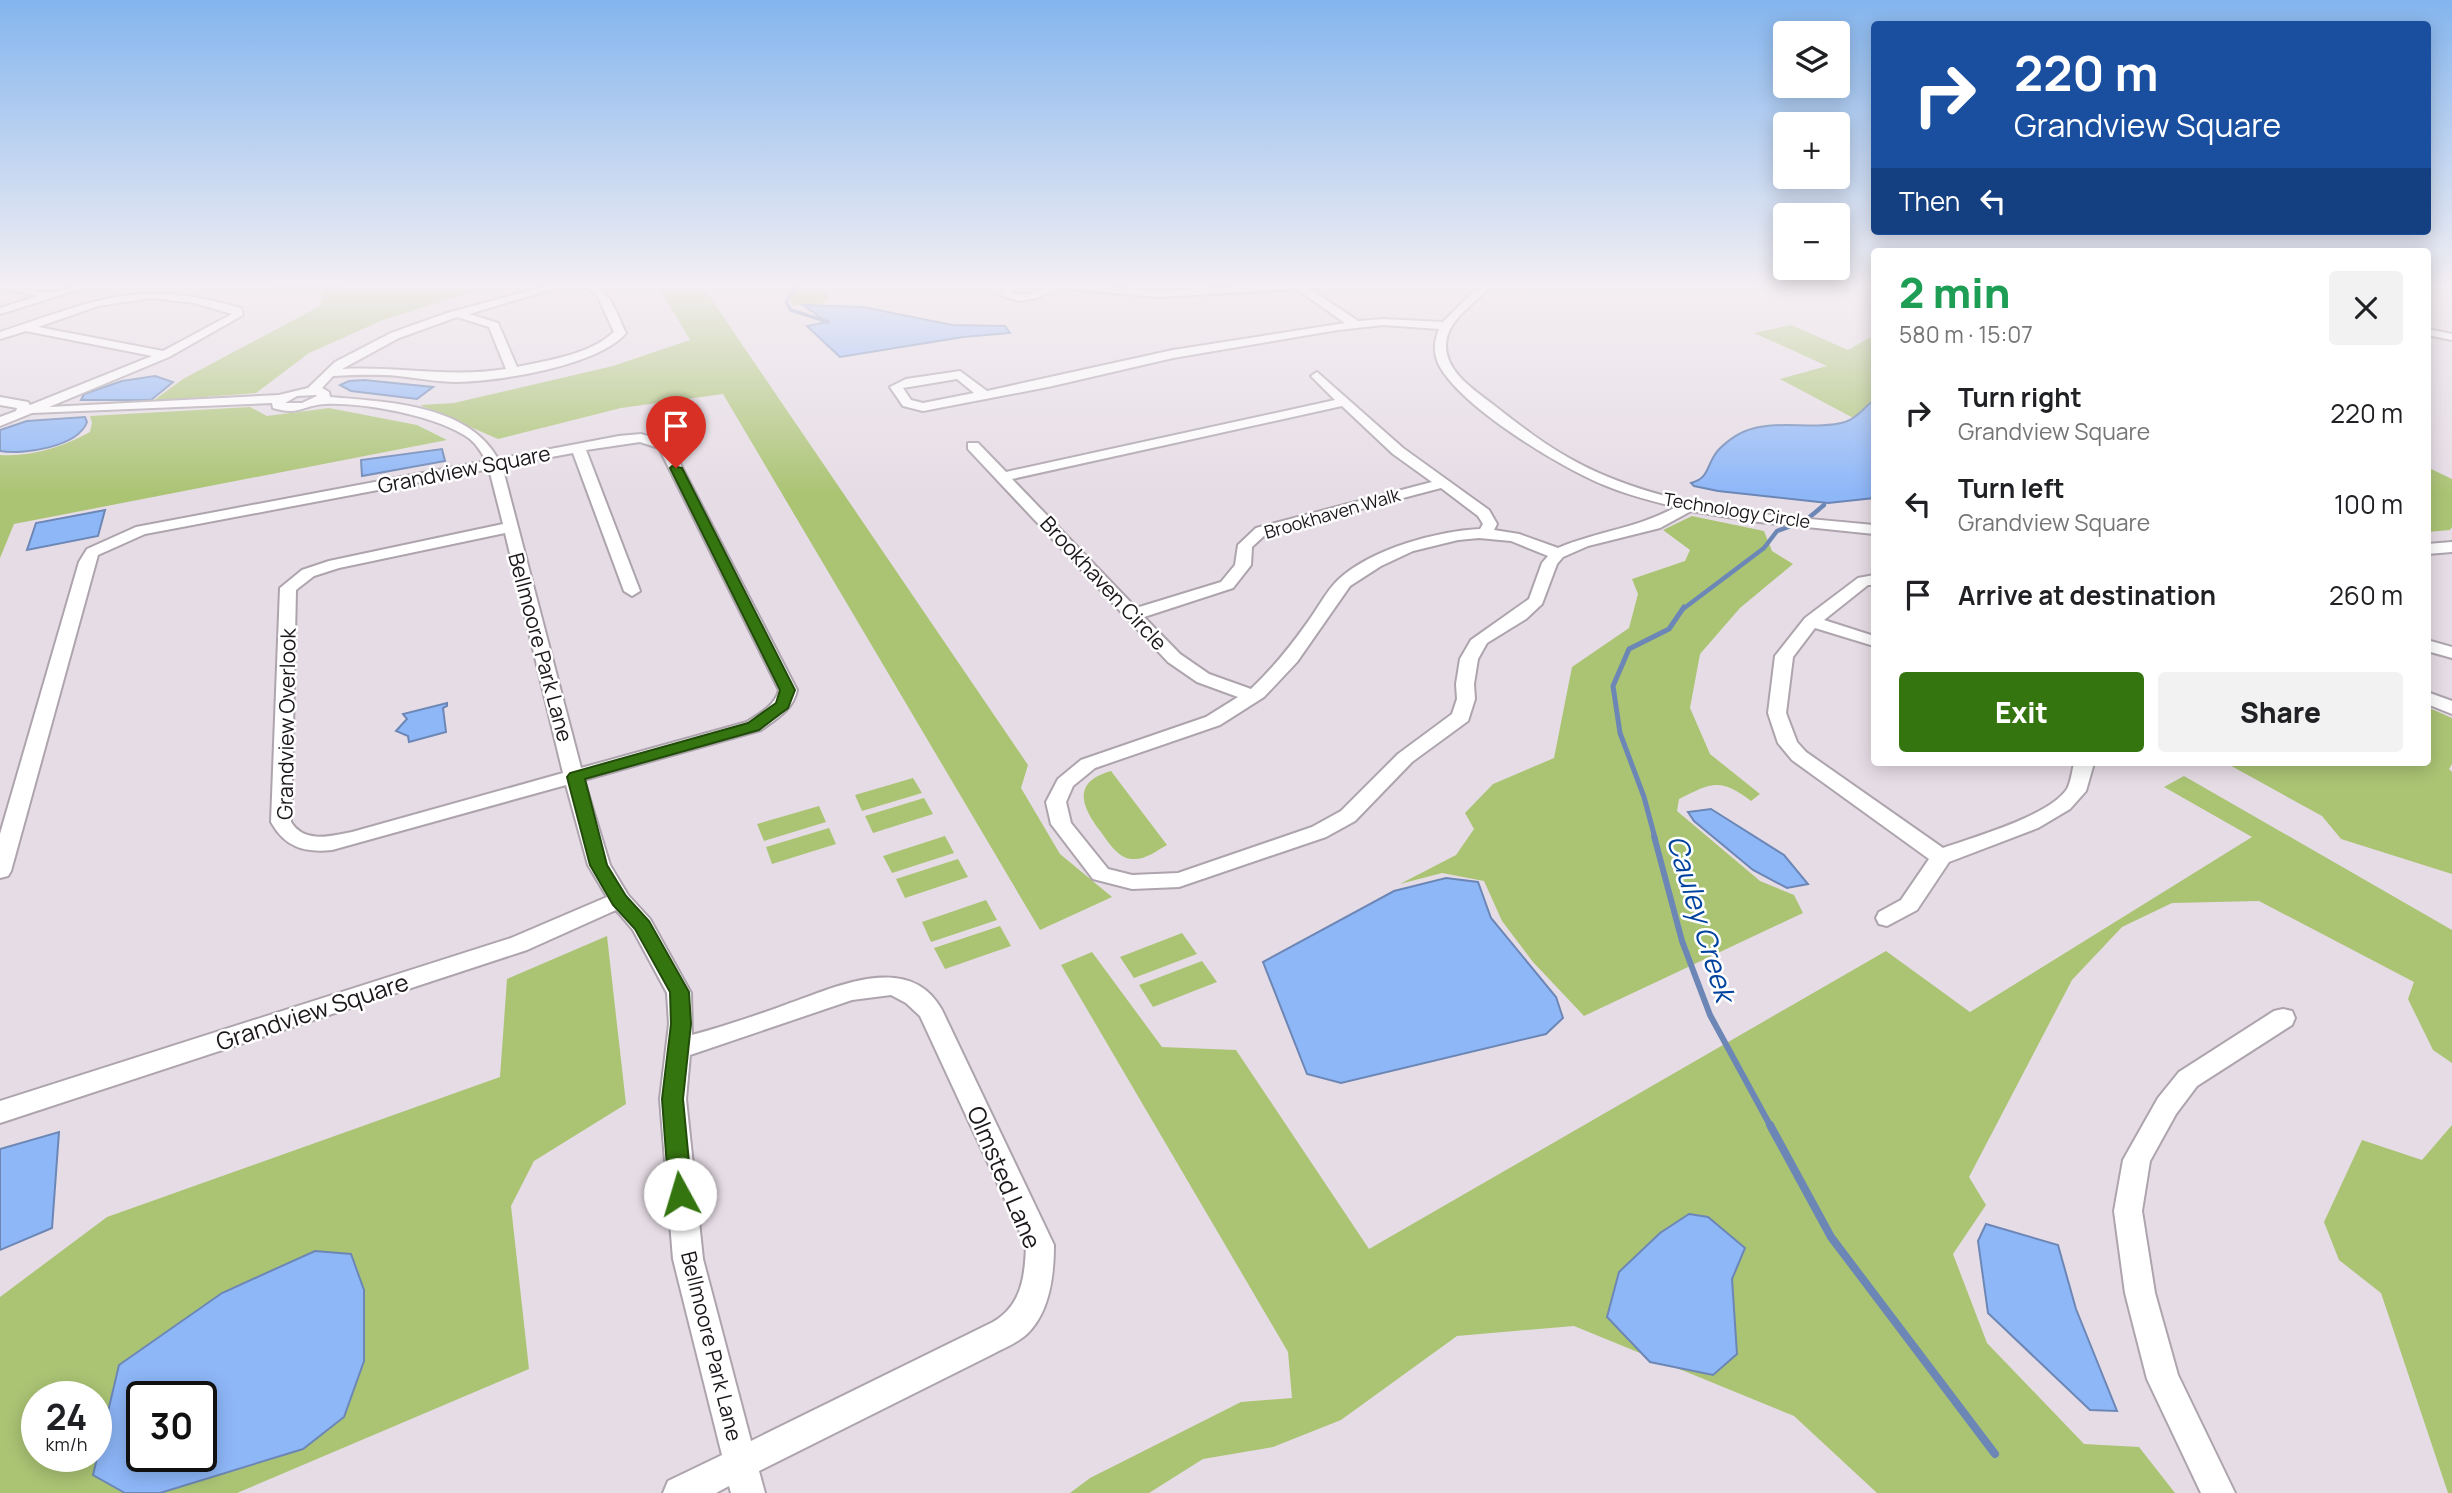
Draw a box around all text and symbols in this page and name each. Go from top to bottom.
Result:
map controls [1773,21,1850,280]
button: layers [1773,21,1850,98]
text: 220 m [2014,39,2158,106]
icon: right [1899,49,1990,140]
text: Grandview Square [2014,103,2281,147]
button: + [1773,112,1850,189]
icon: left [1974,182,2012,220]
text: Then [1899,183,1960,219]
button: − [1773,203,1850,280]
text: 2 min [1899,263,2010,321]
button: close [2329,271,2403,345]
text: 580 m · 15:07 [1899,318,2033,350]
text: Turn right [1958,379,2082,415]
icon: right [1899,394,1937,432]
text: 220 m [2330,395,2403,431]
pin [646,396,706,468]
icon: arrive [657,407,695,445]
text: Grandview Square [1958,415,2150,447]
street label: Grandview Square [375,439,553,499]
text: Turn left [1958,470,2065,506]
street label: Brookhaven Walk [1261,482,1404,544]
icon: left [1899,485,1937,523]
text: 100 m [2334,486,2403,522]
street label: Technology Circle [1662,487,1812,533]
text: Grandview Square [1958,506,2150,538]
street label: Brookhaven Circle [1034,510,1174,656]
street label: Bellmoore Park Lane [502,549,580,745]
icon: arrive [1899,576,1937,614]
text: Arrive at destination [1958,577,2216,613]
text: 260 m [2329,577,2403,613]
street label: Grandview Overlook [270,627,302,820]
button: Exit [1899,672,2144,752]
button: Share [2158,672,2403,752]
water label: Cauley Creek [1659,830,1746,1010]
street label: Grandview Square [212,964,412,1058]
street label: Olmsted Lane [960,1101,1050,1253]
position arrow [643,1157,717,1231]
street label: Bellmoore Park Lane [675,1248,749,1444]
speed limit sign: 30 [126,1381,217,1472]
text: 24 [46,1393,87,1441]
text: km/h [46,1432,87,1456]

